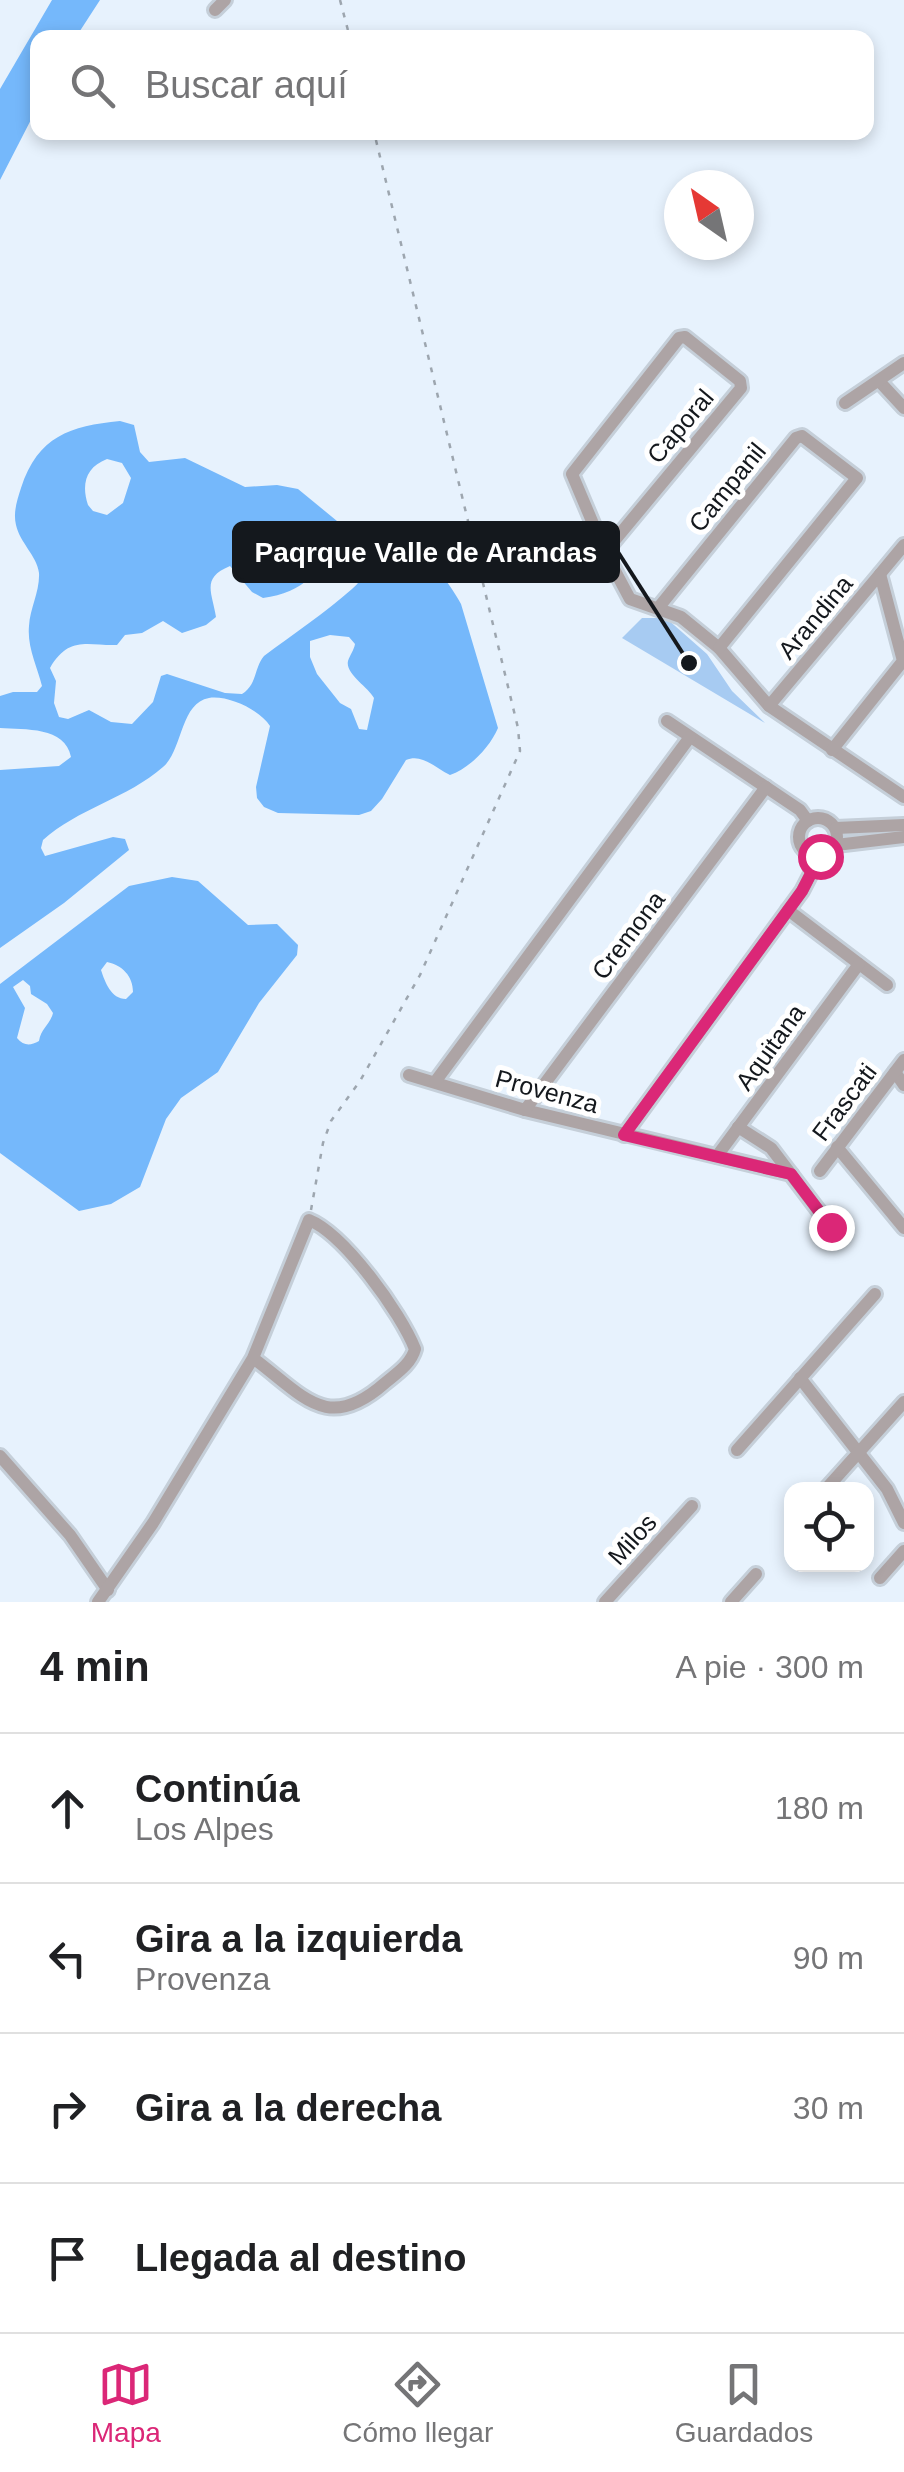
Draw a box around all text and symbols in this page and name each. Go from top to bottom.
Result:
search box [30,30,874,140]
icon: search [65,58,120,113]
text: Buscar aquí [145,64,348,106]
north arrow [664,170,754,260]
street label: Caporal [641,383,719,469]
street label: Campanil [683,437,771,537]
callout: Paqrque Valle de Arandas [234,523,618,581]
text: Paqrque Valle de Arandas [255,537,597,568]
street label: Arandina [772,570,858,664]
route start [798,834,844,880]
street label: Cremona [586,885,670,984]
street label: Aquitana [730,999,810,1095]
street label: Frascati [806,1058,882,1146]
street label: Provenza [492,1064,602,1118]
route end [809,1205,855,1251]
map controls [784,1482,874,1572]
button: locate [784,1482,874,1572]
street label: Milos [602,1508,662,1570]
text: 4 min [40,1643,150,1690]
text: A pie · 300 m [675,1649,864,1685]
text: Continúa [135,1768,300,1810]
icon: ahead [40,1781,95,1836]
text: 180 m [775,1790,864,1826]
text: Los Alpes [135,1811,274,1847]
text: Gira a la izquierda [135,1918,462,1960]
icon: left [40,1931,95,1986]
text: 90 m [793,1940,864,1976]
text: Provenza [135,1961,270,1997]
icon: right [40,2081,95,2136]
text: Gira a la derecha [135,2087,441,2129]
text: 30 m [793,2090,864,2126]
icon: arrive [40,2231,95,2286]
text: Llegada al destino [135,2237,467,2279]
tab: Mapa [91,2357,161,2449]
tab: Cómo llegar [342,2357,493,2449]
tab: Guardados [675,2357,813,2449]

